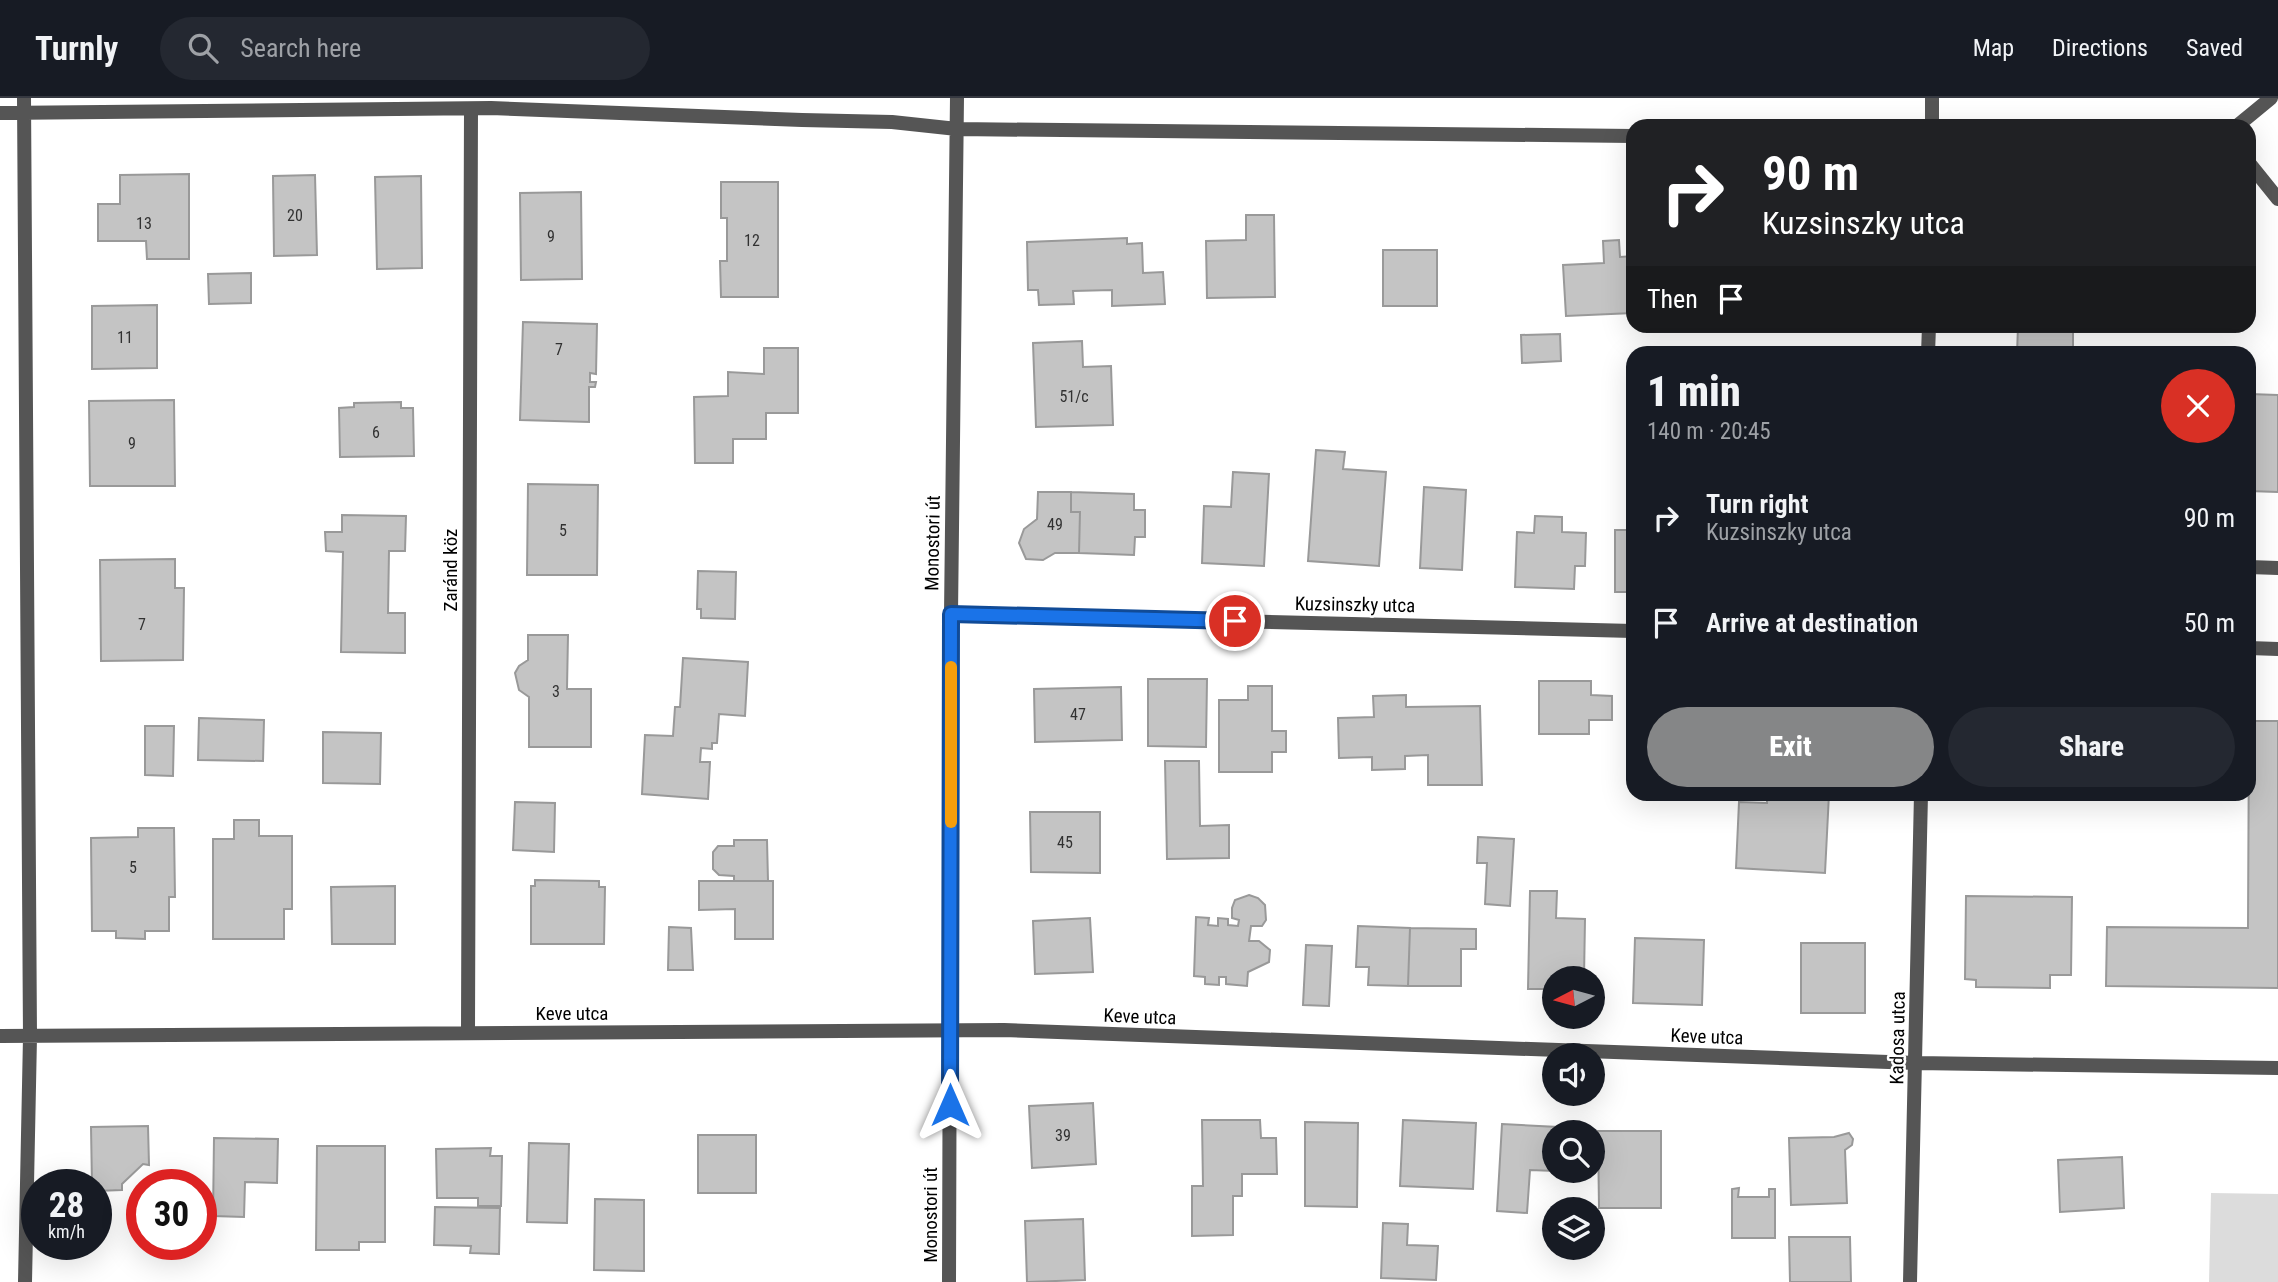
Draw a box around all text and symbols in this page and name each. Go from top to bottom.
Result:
search box [160,17,650,80]
text: Turnly [35,29,118,68]
icon: search [184,29,222,67]
text: Search here [240,33,361,63]
text: Map [1973,34,2014,62]
text: Directions [2052,34,2148,62]
text: Saved [2186,34,2243,62]
text: 90 m [1762,145,1859,202]
icon: right [1647,147,1738,238]
text: Kuzsinszky utca [1762,204,1965,242]
house number: 20 [287,206,303,225]
house number: 13 [136,214,152,233]
house number: 9 [547,227,555,246]
house number: 12 [744,231,760,250]
icon: arrive [1712,280,1750,318]
text: Then [1647,284,1698,314]
house number: 11 [117,328,133,347]
house number: 7 [555,340,563,359]
text: 1 min [1647,367,1741,416]
button: close [2161,369,2235,443]
house number: 51/c [1059,387,1089,406]
text: 140 m · 20:45 [1647,418,1771,445]
house number: 6 [372,423,380,442]
house number: 9 [128,434,136,453]
text: Turn right [1706,489,1808,519]
street label: Monostori út [920,495,945,591]
icon: right [1647,499,1685,537]
text: 90 m [2184,503,2235,533]
house number: 49 [1047,515,1063,534]
text: Kuzsinszky utca [1706,519,1852,546]
house number: 5 [559,521,567,540]
street label: Zaránd köz [439,529,462,611]
pin [1205,591,1265,651]
street label: Kuzsinszky utca [1295,592,1415,617]
icon: arrive [1216,602,1254,640]
icon: arrive [1647,604,1685,642]
text: Arrive at destination [1706,608,1918,638]
text: 50 m [2184,608,2235,638]
house number: 7 [138,615,146,634]
house number: 3 [552,682,560,701]
house number: 47 [1070,705,1086,724]
button: Exit [1647,707,1934,787]
button: Share [1948,707,2235,787]
house number: 45 [1057,833,1073,852]
house number: 5 [129,858,137,877]
north arrow [1542,966,1605,1029]
map controls [1542,966,1605,1260]
street label: Kadosa utca [1885,991,1910,1085]
street label: Keve utca [536,1002,608,1025]
street label: Keve utca [1103,1004,1177,1029]
street label: Keve utca [1670,1024,1744,1049]
button: sound [1542,1043,1605,1106]
position arrow [913,1068,987,1142]
button: search [1542,1120,1605,1183]
house number: 39 [1055,1126,1071,1145]
street label: Monostori út [919,1167,942,1263]
speed limit sign: 30 [126,1169,217,1260]
text: 28 [49,1185,84,1226]
button: layers [1542,1197,1605,1260]
text: km/h [48,1221,85,1242]

